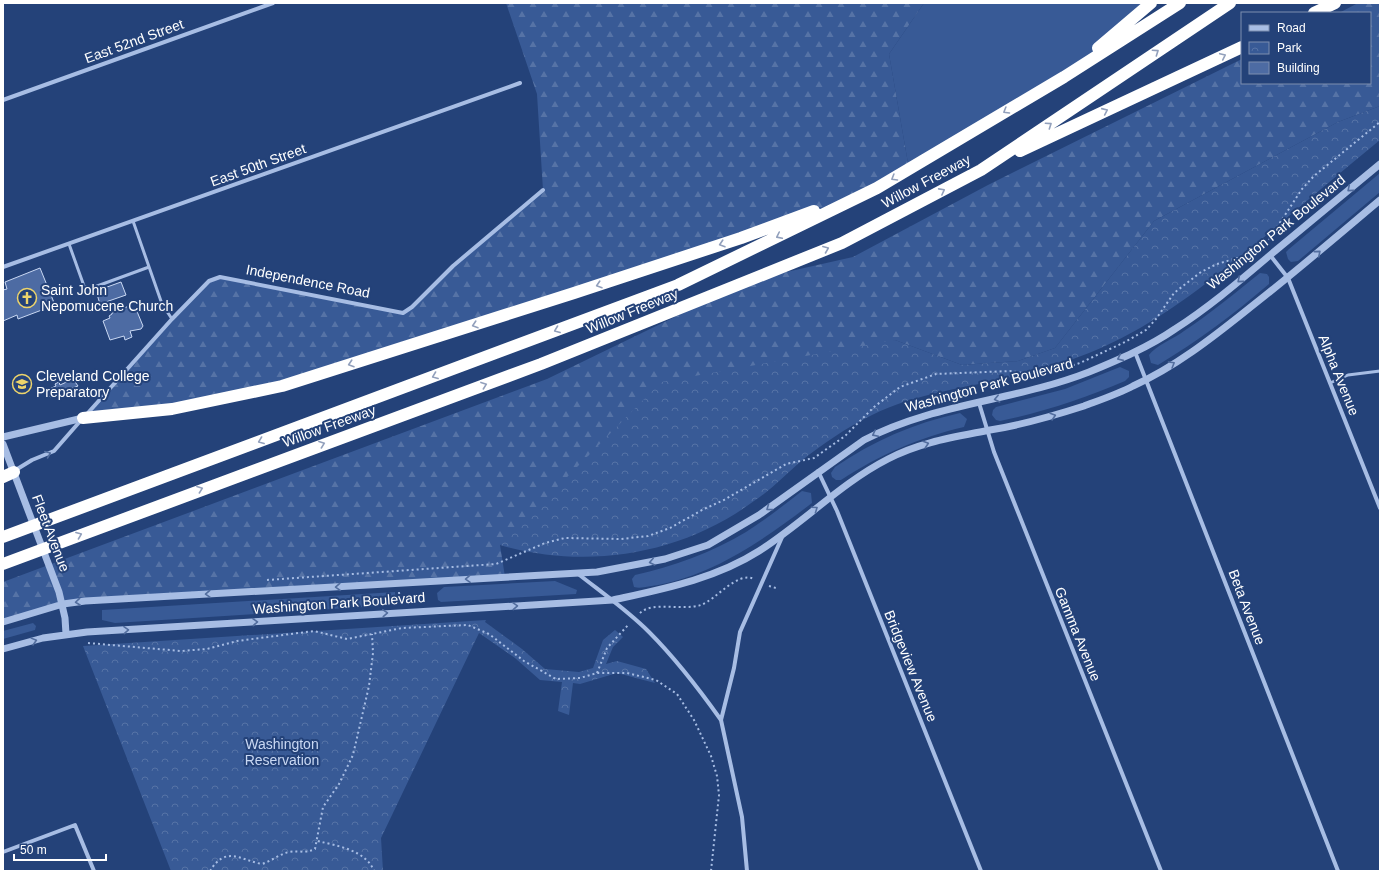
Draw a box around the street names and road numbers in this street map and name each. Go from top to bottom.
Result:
street label: East 52nd Street [82,16,186,66]
street label: East 50th Street [208,140,308,190]
street label: Willow Freeway [879,151,973,211]
street label: Washington Park Boulevard [1204,171,1348,293]
street label: Independence Road [245,261,371,301]
street label: Willow Freeway [584,285,680,337]
street label: Alpha Avenue [1315,332,1363,418]
street label: Washington Park Boulevard [903,355,1075,415]
street label: Willow Freeway [280,402,378,450]
street label: Fleet Avenue [29,492,73,574]
street label: Beta Avenue [1225,567,1269,647]
street label: Gamma Avenue [1052,585,1104,684]
street label: Washington Park Boulevard [252,589,426,617]
street label: Bridgeview Avenue [881,608,941,724]

